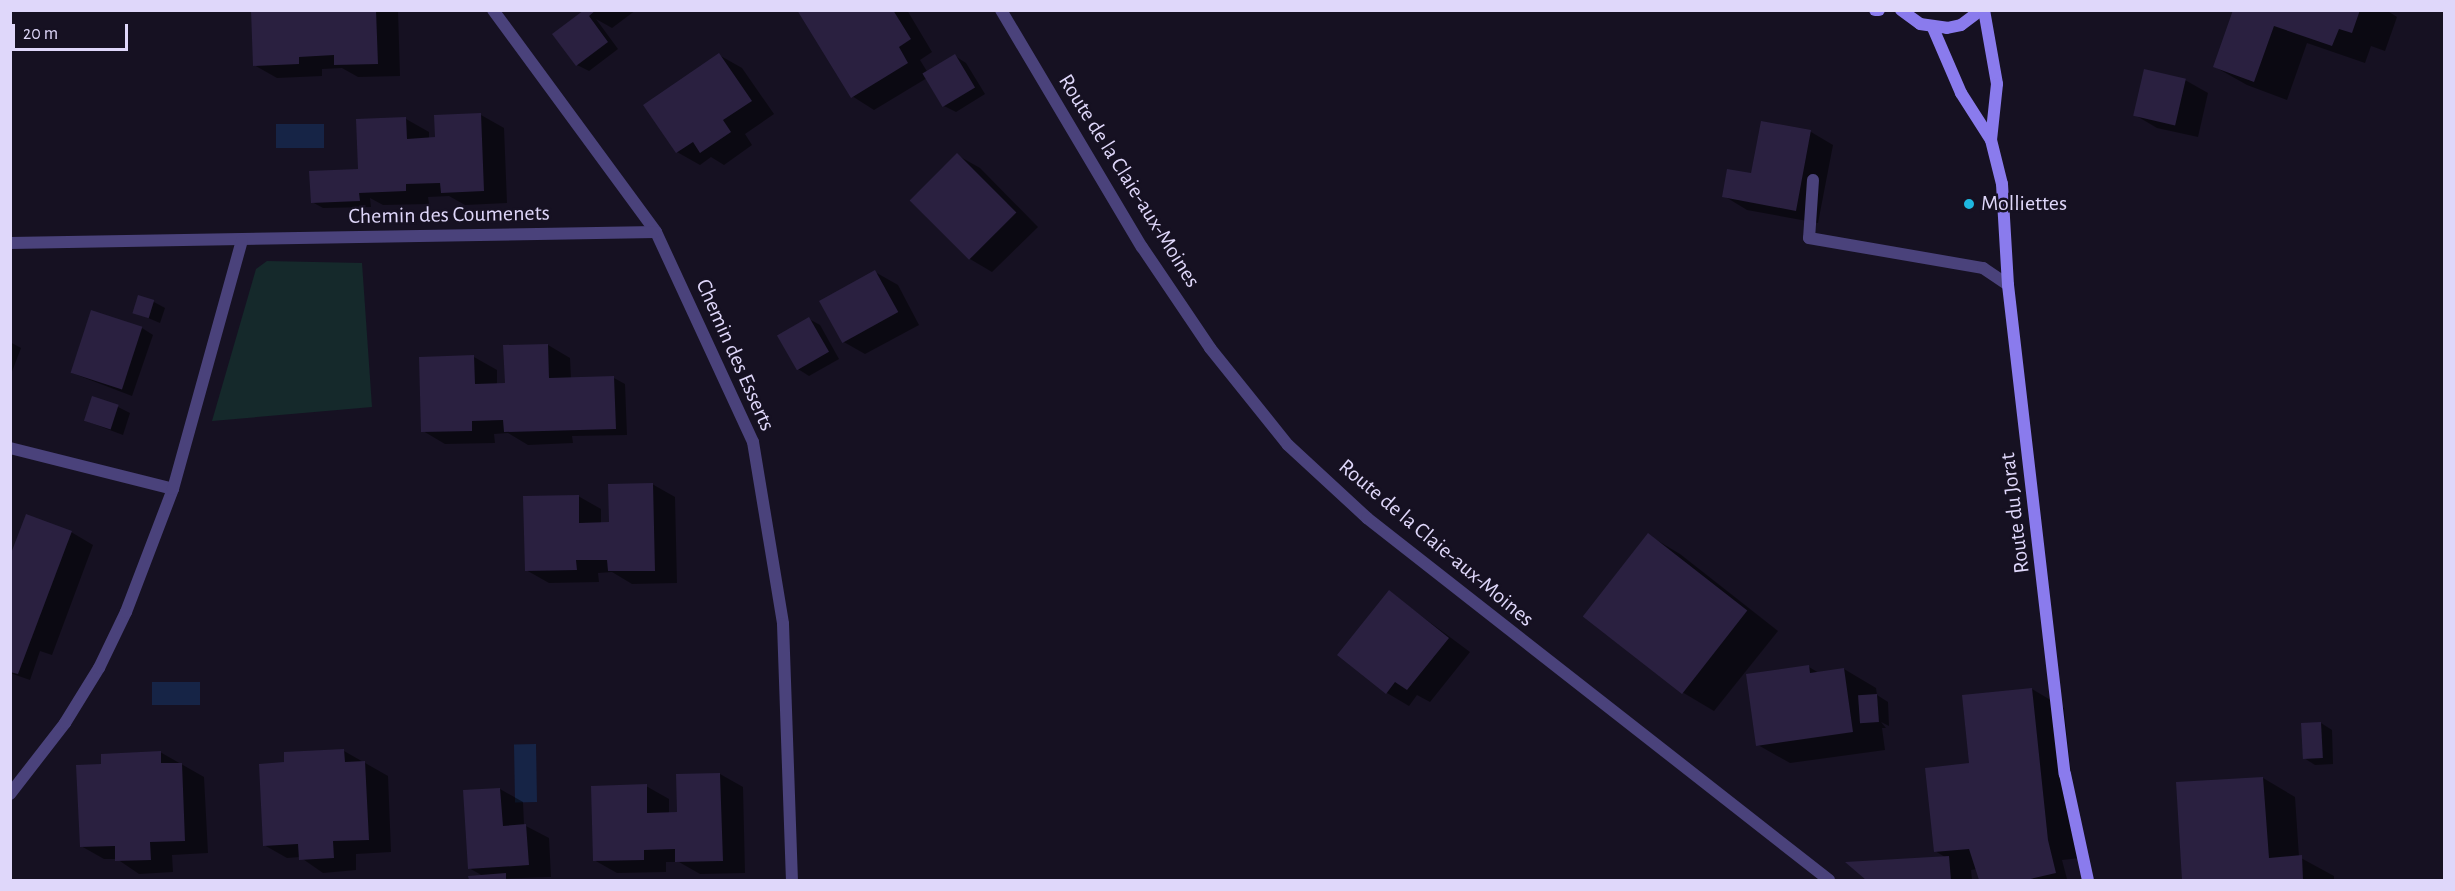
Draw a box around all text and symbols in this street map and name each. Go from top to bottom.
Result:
scale bar [15,12,130,50]
text: 20 m [23,25,58,43]
street label: Route de la Claie-aux-Moines [1052,69,1206,293]
place label: Molliettes [1981,191,2067,217]
marker: Molliettes [1962,197,1976,211]
street label: Chemin des Coumenets [348,200,550,230]
street label: Chemin des Esserts [690,275,780,435]
street label: Route du Jorat [1995,451,2035,575]
street label: Route de la Claie-aux-Moines [1333,454,1539,632]

